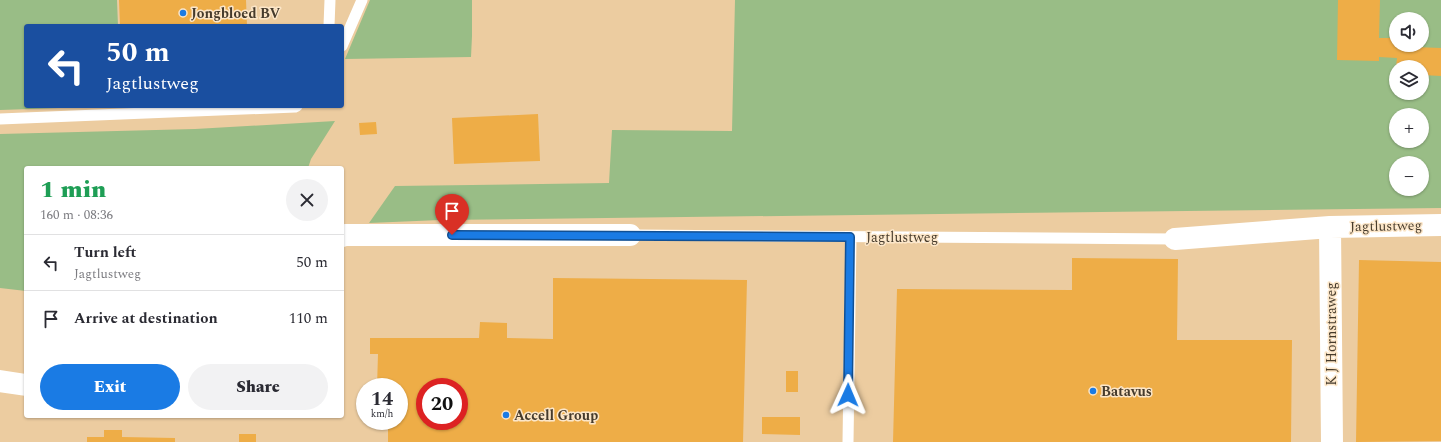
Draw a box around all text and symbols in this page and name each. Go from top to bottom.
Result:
place label: Jongbloed BV [191,3,281,24]
marker: Jongbloed BV [178,8,188,18]
map controls [1389,12,1429,196]
button: sound [1389,12,1429,52]
text: 50 m [106,31,170,74]
icon: left [40,40,92,92]
button: layers [1389,60,1429,100]
text: Jagtlustweg [106,70,199,97]
button: + [1389,108,1429,148]
button: − [1389,156,1429,196]
text: 1 min [40,172,106,208]
button: close [286,179,328,221]
pin [435,194,469,235]
icon: arrive [441,200,463,222]
text: 160 m · 08:36 [40,205,113,225]
street label: Jagtlustweg [1350,215,1422,237]
street label: Jagtlustweg [866,227,938,248]
text: Turn left [74,241,136,264]
text: 50 m [296,251,328,274]
icon: left [40,252,62,274]
text: Jagtlustweg [74,264,141,284]
street label: K J Hornstraweg [1321,282,1342,386]
text: Arrive at destination [74,307,218,330]
text: 110 m [289,307,328,330]
icon: arrive [40,308,62,330]
button: Exit [40,364,180,410]
button: Share [188,364,328,410]
position arrow [827,374,869,416]
speed limit sign: 20 [416,378,468,430]
place label: Batavus [1101,381,1152,402]
text: 14 [371,384,393,414]
marker: Batavus [1088,386,1098,396]
place label: Accell Group [514,405,598,426]
text: km/h [371,406,393,422]
marker: Accell Group [501,410,511,420]

